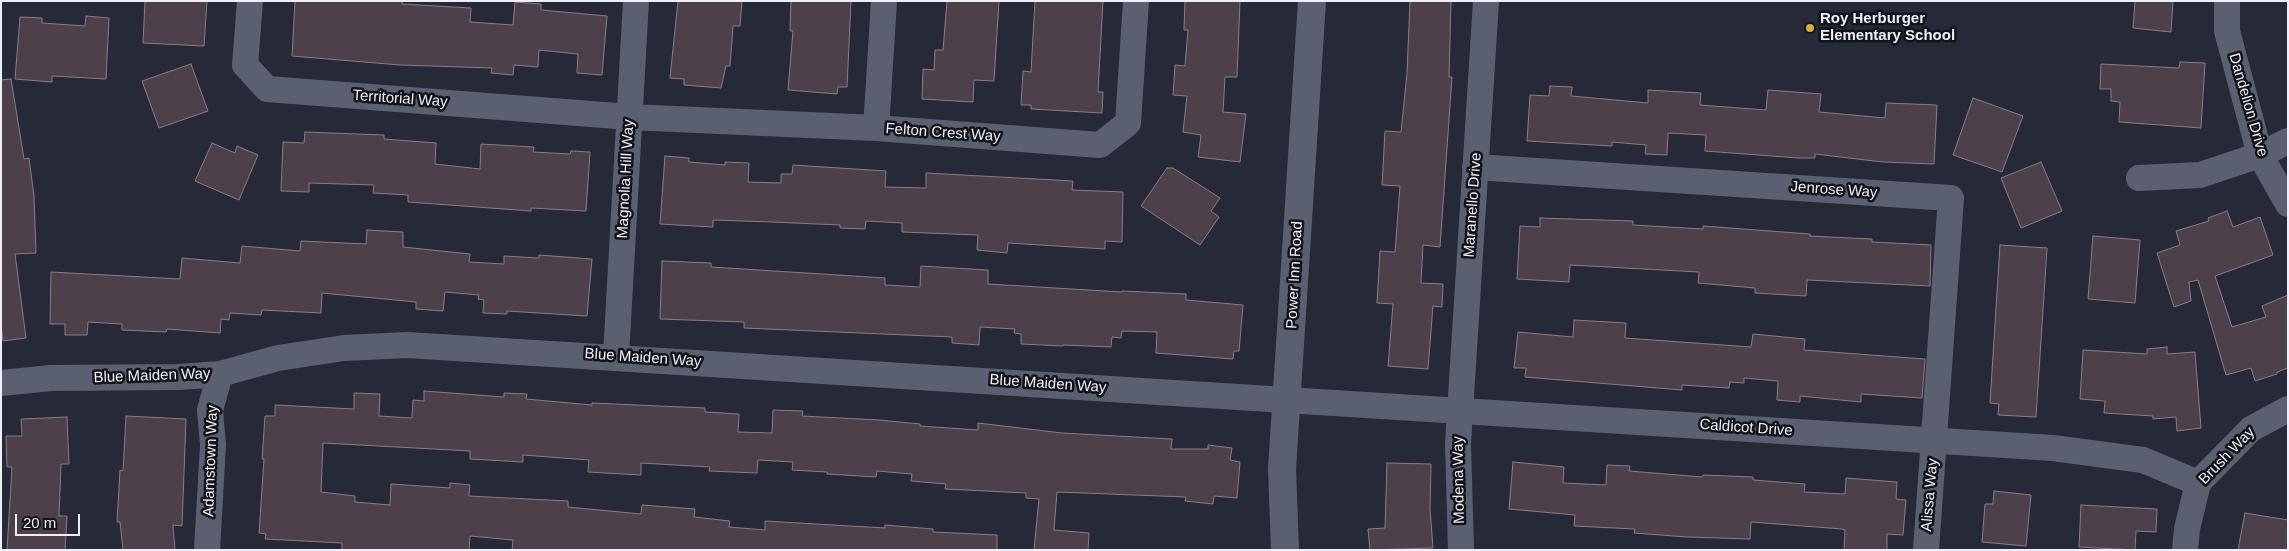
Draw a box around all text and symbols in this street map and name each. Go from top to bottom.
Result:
place label: Roy Herburger Elementary School [1820,10,1955,45]
marker: Roy Herburger Elementary School [1804,22,1816,34]
street label: Dandelion Drive [2225,51,2271,159]
street label: Territorial Way [352,87,448,111]
street label: Magnolia Hill Way [614,119,638,239]
street label: Felton Crest Way [885,120,1001,146]
street label: Maranello Drive [1460,152,1486,258]
street label: Jenrose Way [1790,178,1878,202]
street label: Power Inn Road [1283,221,1307,329]
street label: Blue Maiden Way [584,345,702,371]
street label: Blue Maiden Way [93,365,211,387]
street label: Blue Maiden Way [989,371,1107,397]
street label: Adamstown Way [200,405,222,517]
street label: Caldicot Drive [1699,416,1793,440]
street label: Brush Way [2195,424,2259,488]
street label: Modena Way [1449,436,1469,524]
street label: Alissa Way [1918,458,1942,532]
scale bar [18,504,82,536]
text: 20 m [23,514,56,531]

